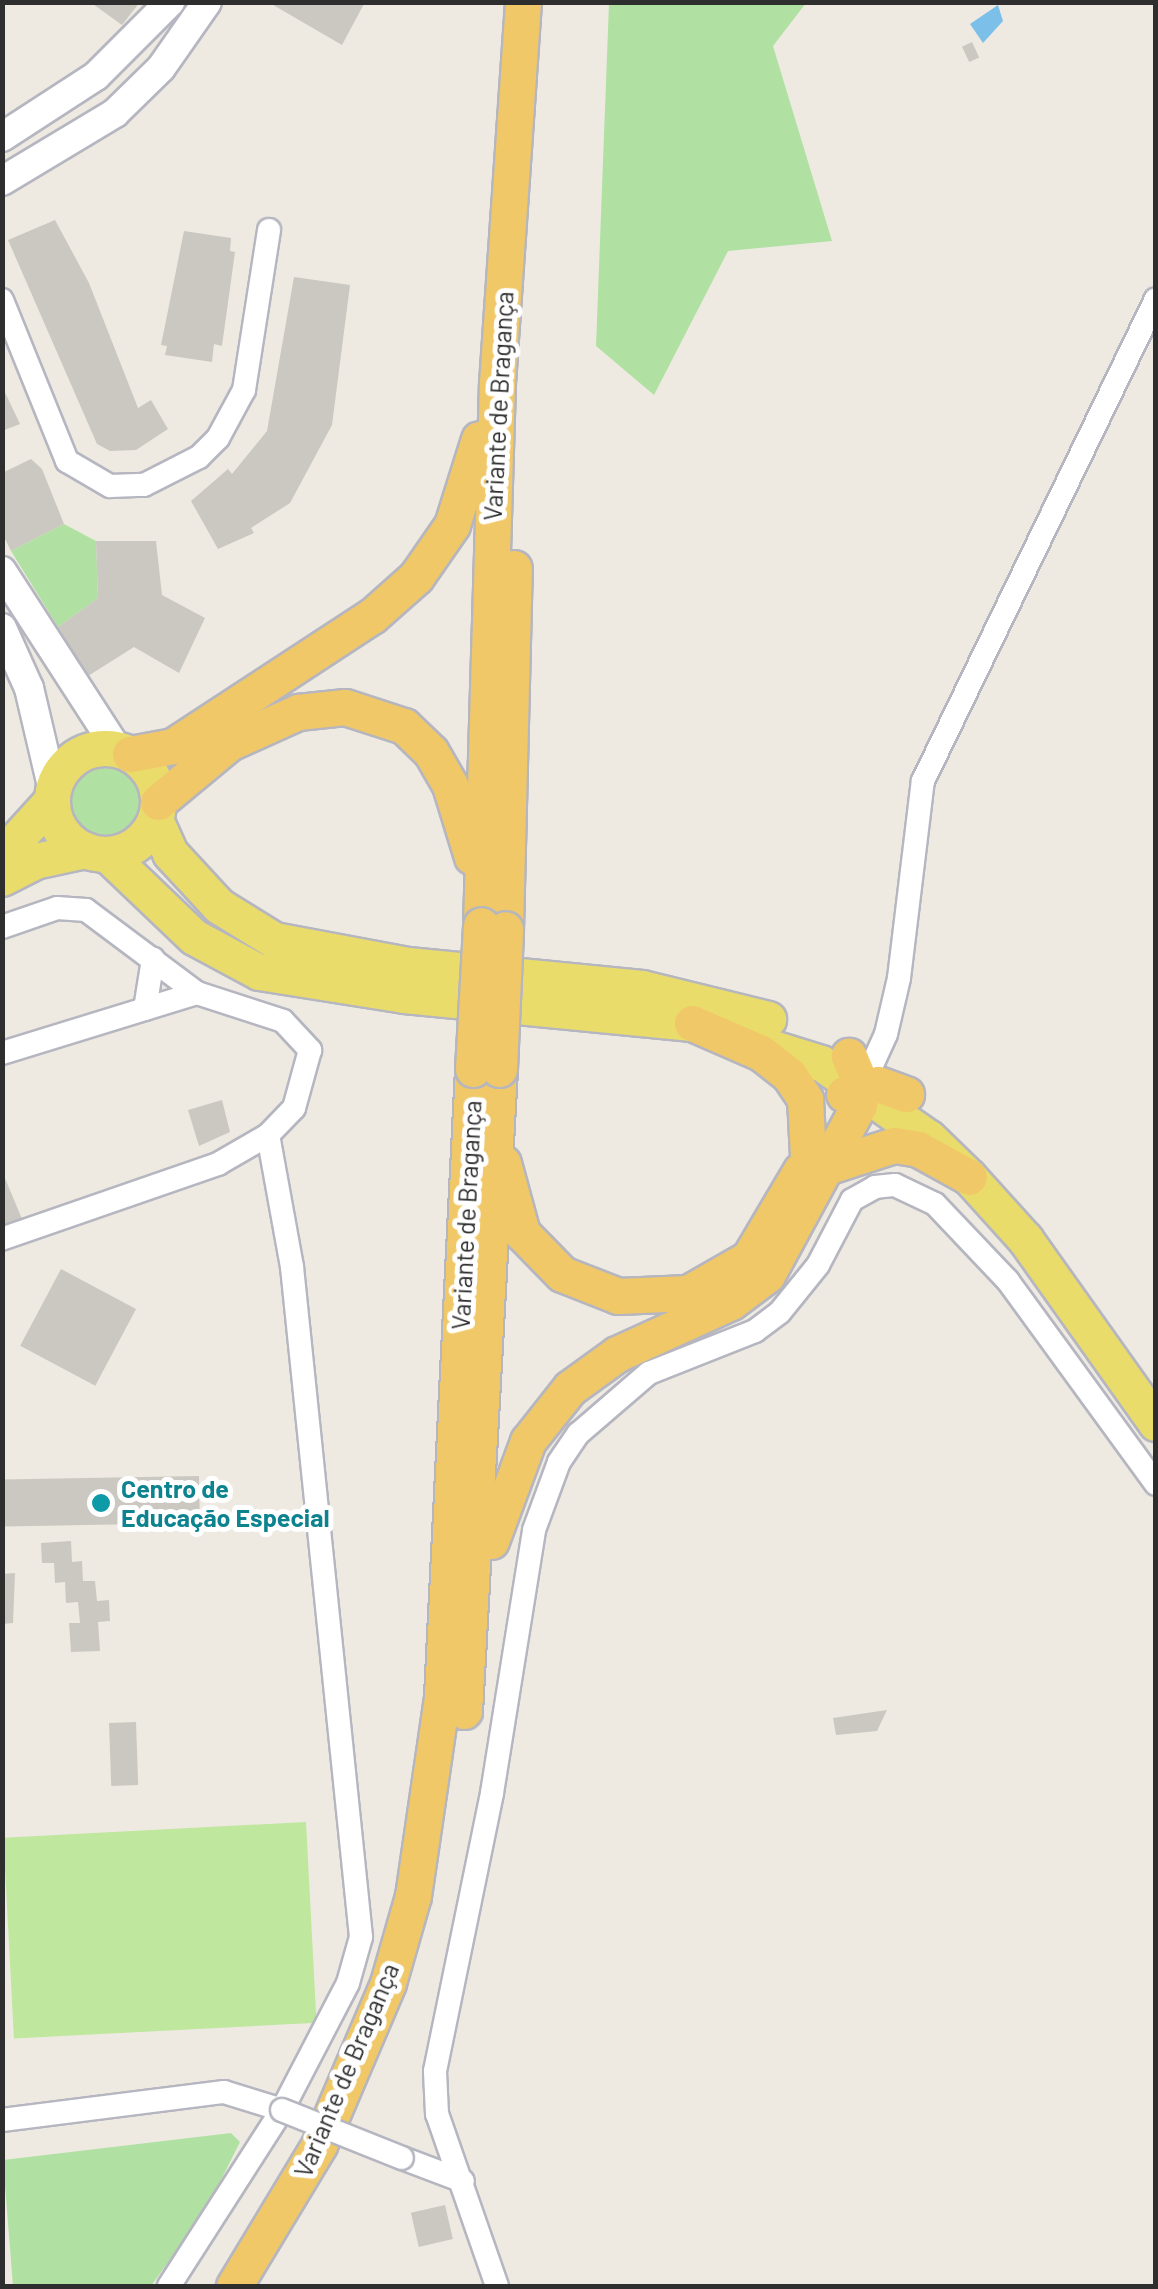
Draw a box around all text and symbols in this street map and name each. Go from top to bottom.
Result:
street label: Variante de Bragança [477,290,519,522]
street label: Variante de Bragança [445,1099,487,1331]
place label: Centro de Educação Especial [121,1474,329,1533]
marker: Centro de Educação Especial [90,1492,112,1514]
street label: Variante de Bragança [287,1958,405,2182]

